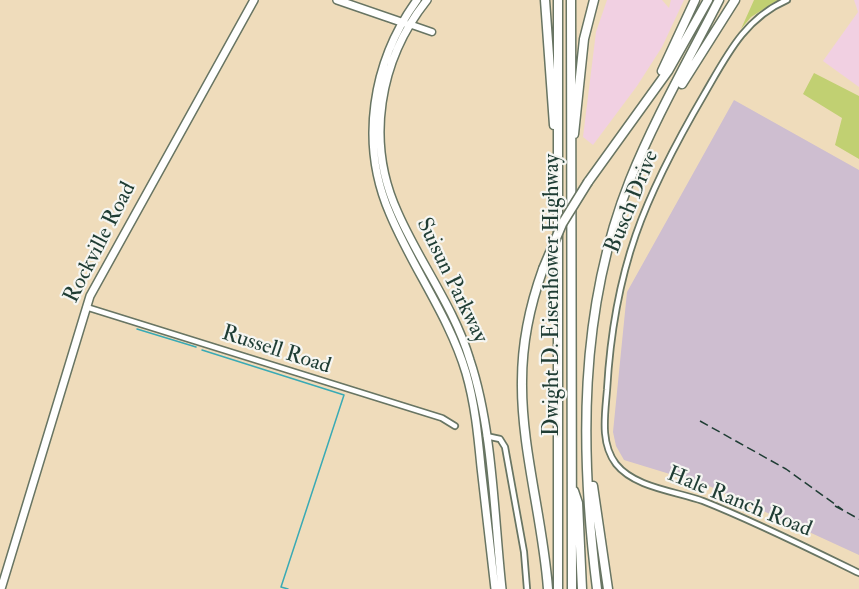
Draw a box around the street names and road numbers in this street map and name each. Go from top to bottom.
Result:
street label: Busch Drive [600,147,666,257]
street label: Dwight D. Eisenhower Highway [540,154,566,436]
street label: Rockville Road [59,178,143,308]
street label: Suisun Parkway [409,214,493,348]
street label: Russell Road [218,321,334,381]
street label: Hale Ranch Road [663,462,815,544]

